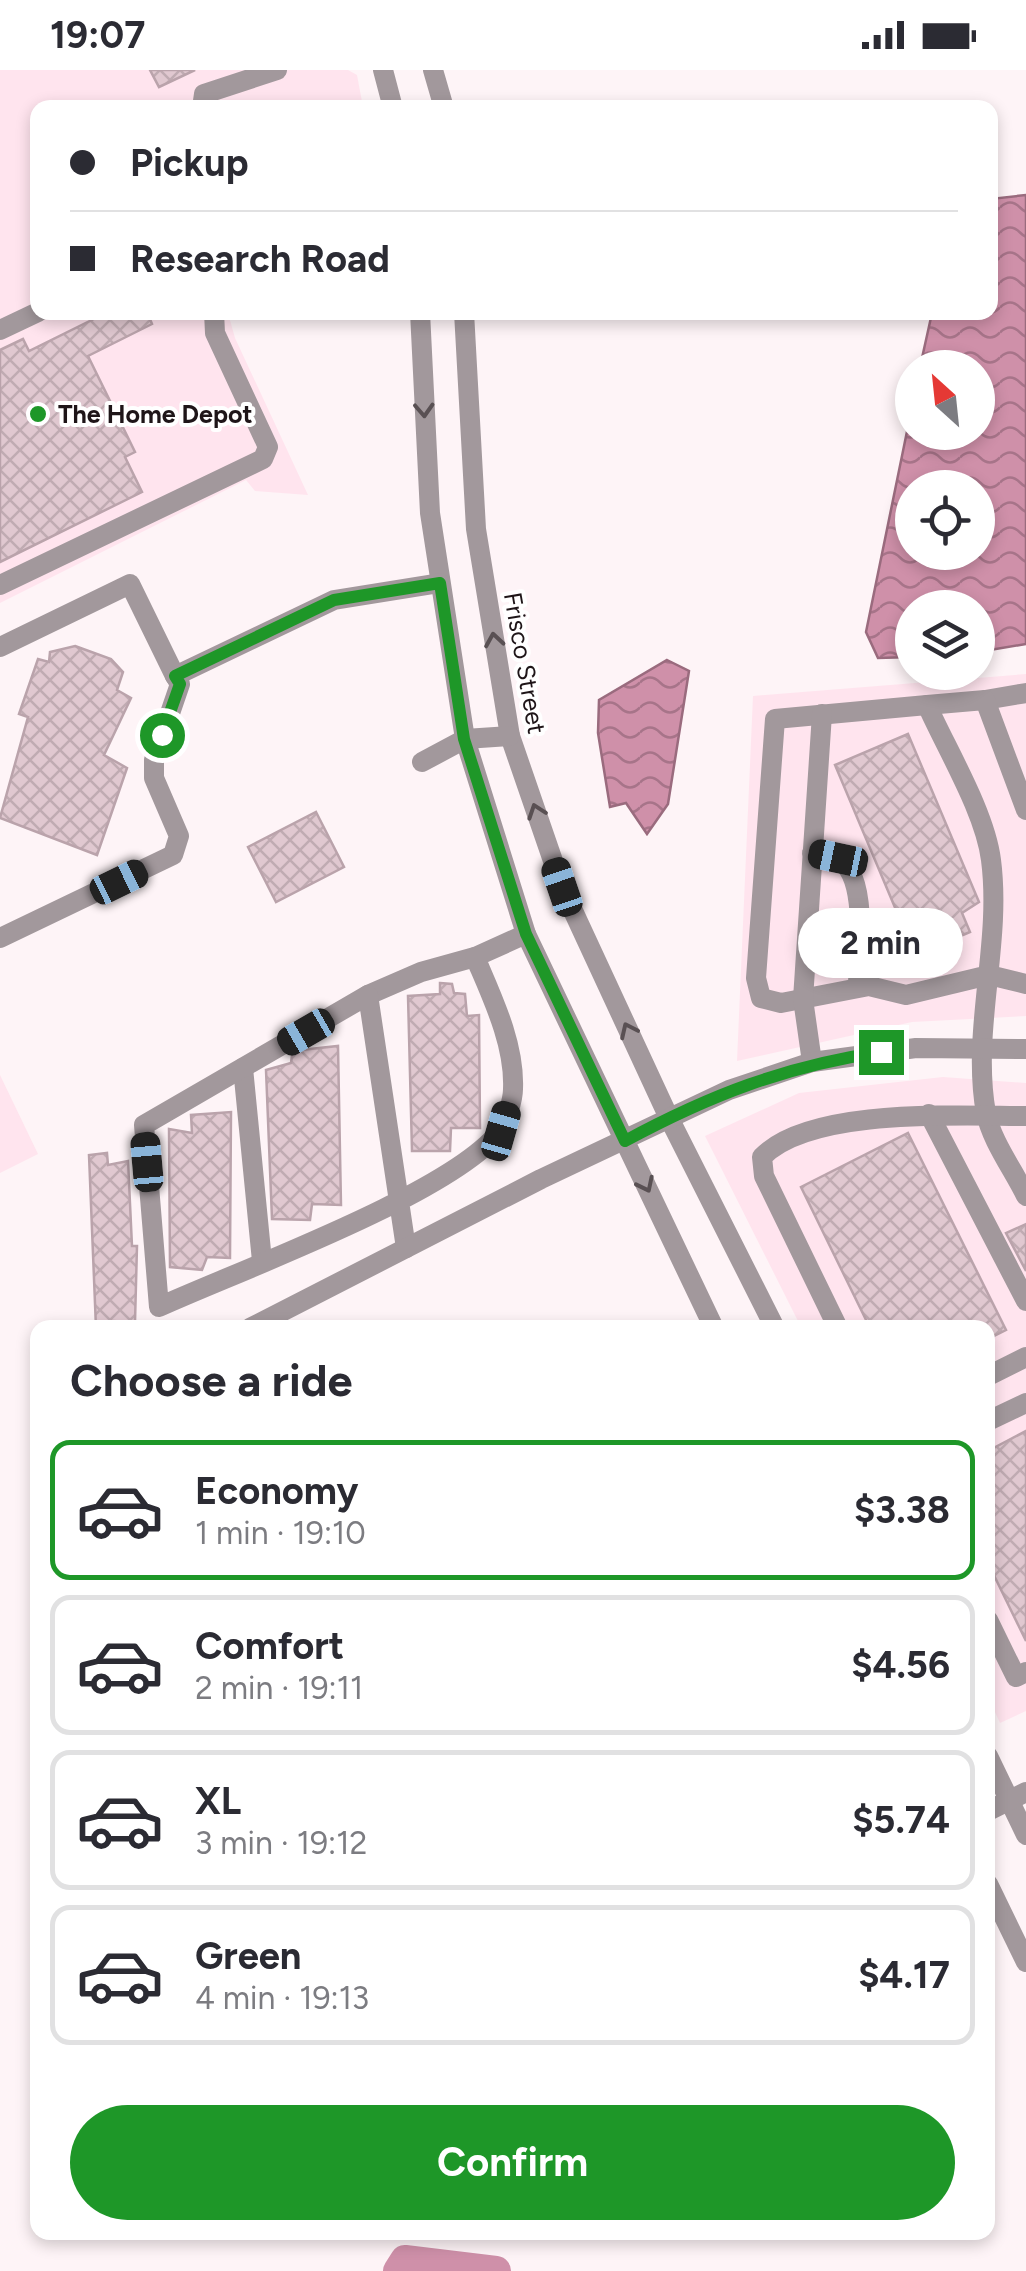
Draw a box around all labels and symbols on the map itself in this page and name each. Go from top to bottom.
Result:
north arrow [895,350,995,450]
place label: The Home Depot [58,399,252,429]
one-way arrow [414,402,435,418]
marker: The Home Depot [27,403,49,425]
street label: Frisco Street [498,590,552,736]
one-way arrow [484,632,505,648]
route start [140,713,185,758]
one-way arrow [527,804,548,821]
car [806,837,870,879]
car [538,854,586,920]
car [85,855,153,909]
callout: 2 min [798,907,964,977]
car [273,1004,339,1060]
one-way arrow [620,1022,640,1040]
route end [859,1030,904,1075]
car [478,1098,524,1164]
car [129,1131,165,1193]
one-way arrow [634,1175,654,1193]

